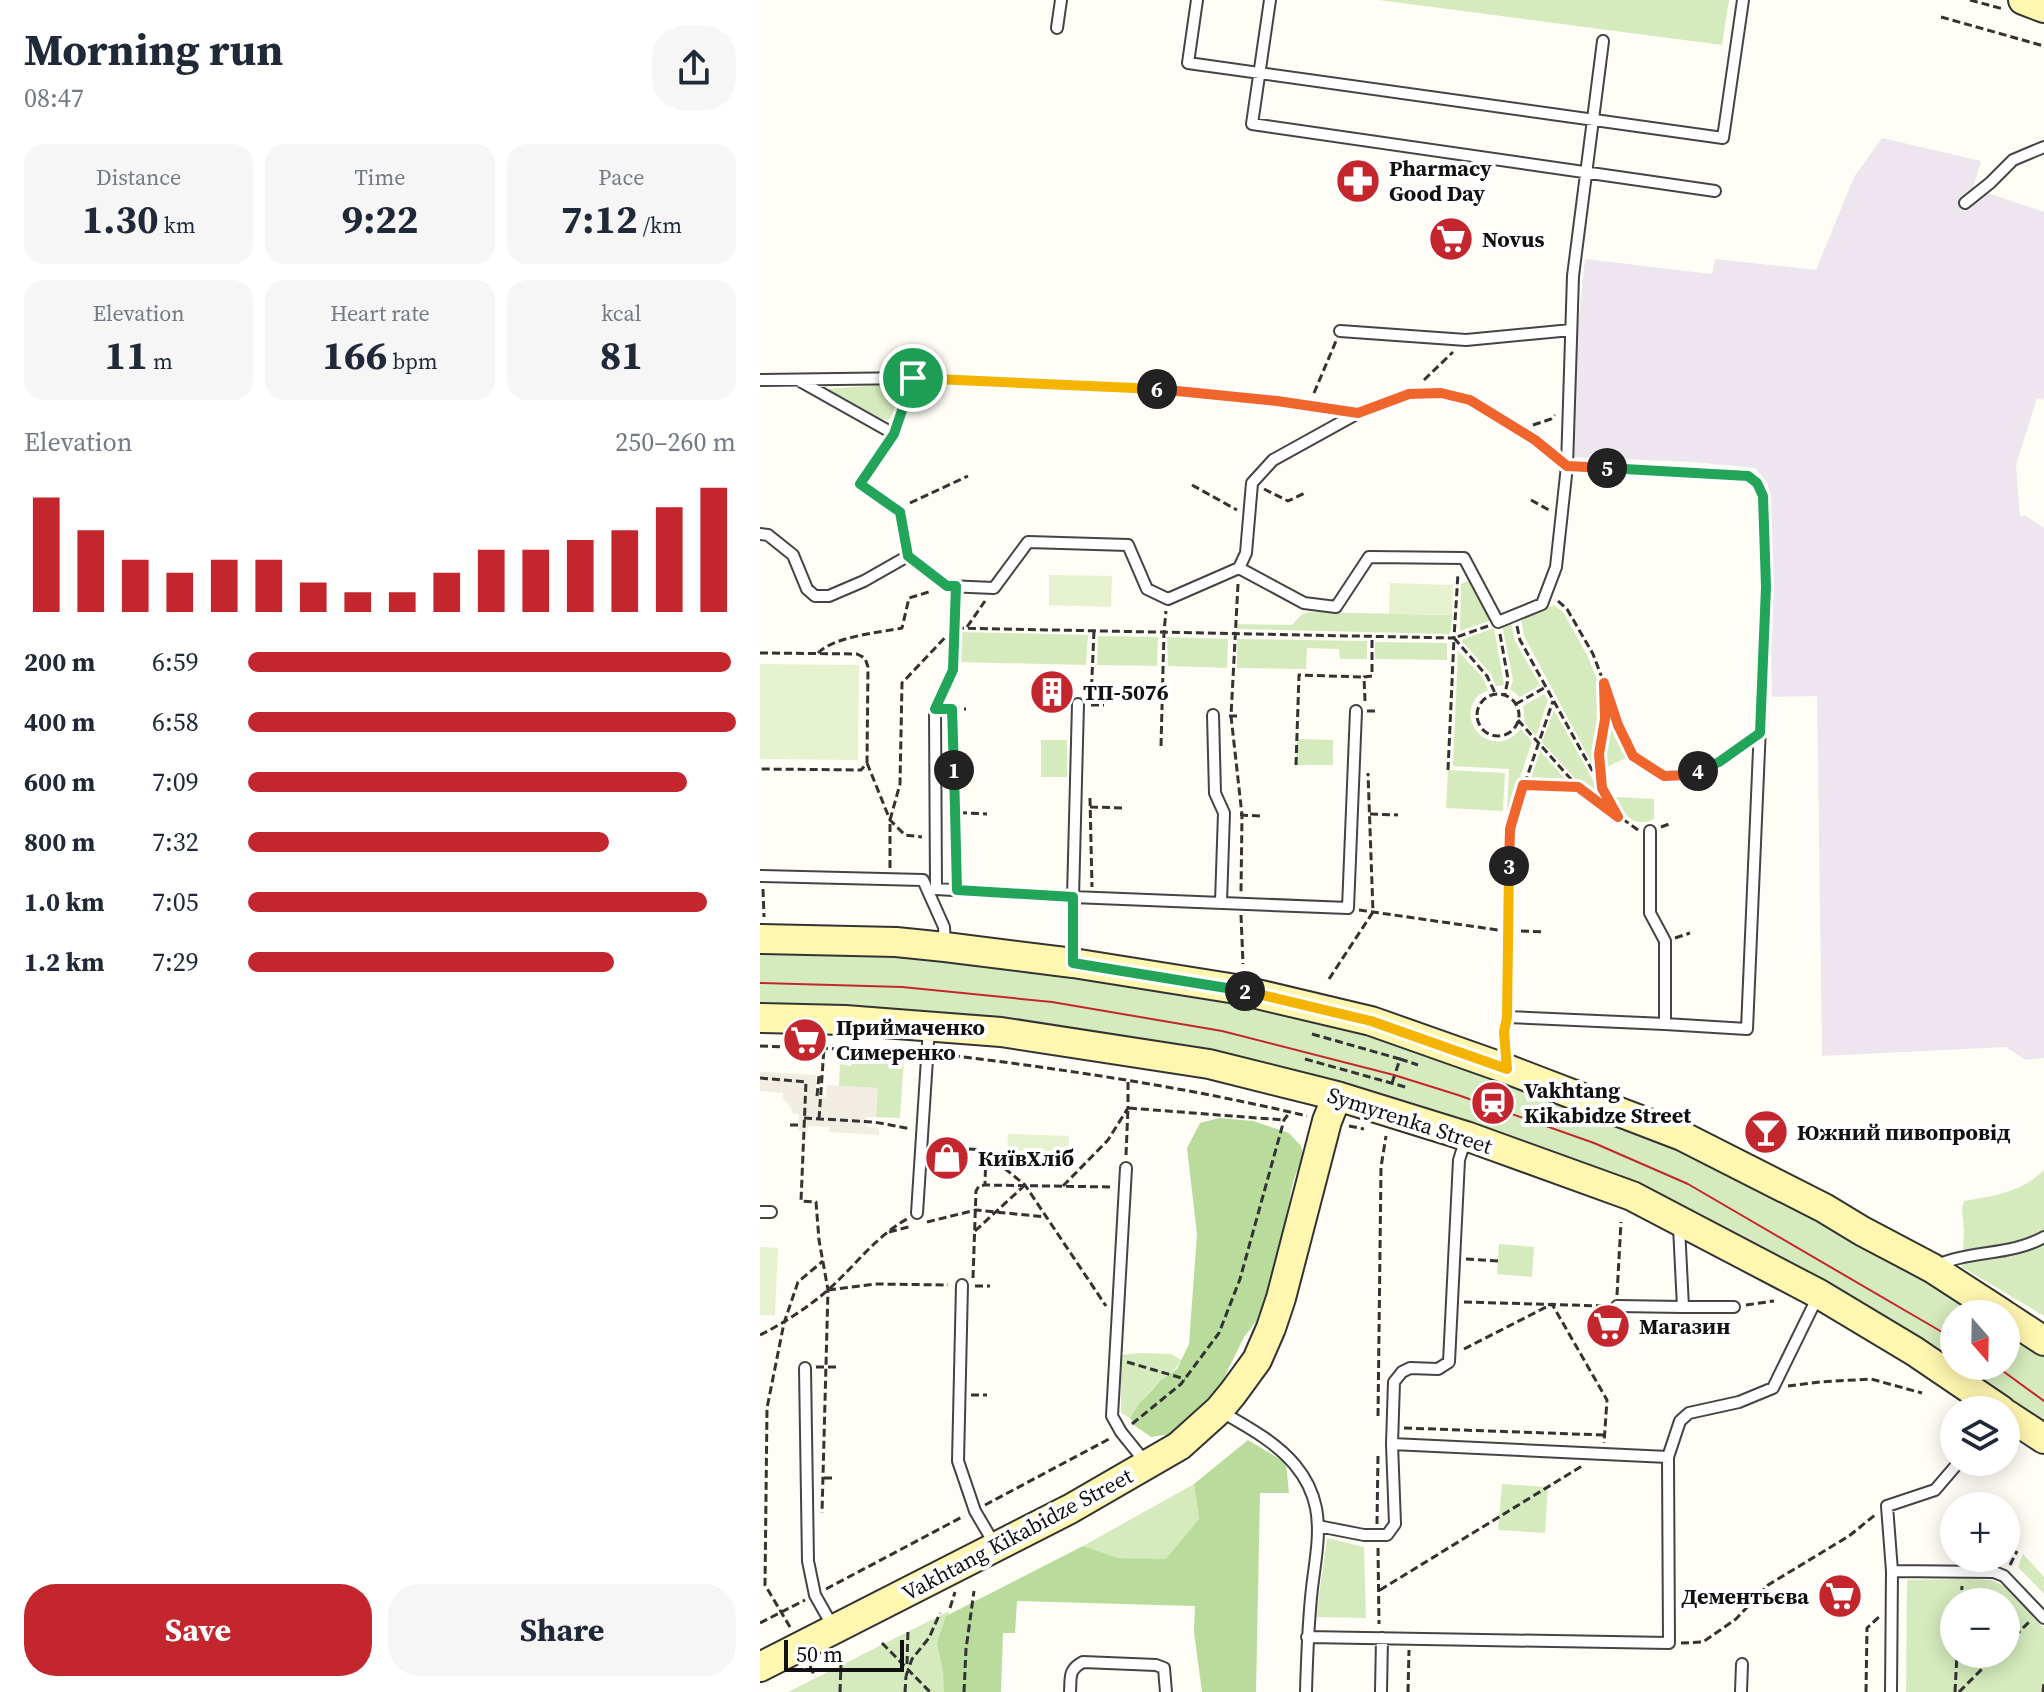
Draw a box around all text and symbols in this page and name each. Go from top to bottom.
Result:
text: Morning run [24,19,283,80]
button: share [652,26,736,110]
text: 08:47 [24,80,84,116]
place label: Pharmacy Good Day [1389,153,1492,208]
pharmacy icon: Pharmacy Good Day [1334,157,1382,205]
text: Distance [96,162,181,192]
text: Time [355,162,405,192]
text: Pace [598,162,644,192]
text: 1.30 [82,192,159,246]
text: 9:22 [341,192,419,246]
text: 7:12 [561,192,638,246]
text: km [159,210,196,240]
text: /km [638,210,682,240]
supermarket icon: Novus [1427,215,1475,263]
place label: Novus [1482,224,1544,254]
text: Elevation [93,298,185,328]
text: Heart rate [330,298,430,328]
text: kcal [601,298,641,328]
text: 11 [105,328,148,382]
text: 166 [322,328,387,382]
text: 81 [600,328,643,382]
pin [879,344,947,412]
text: m [148,346,173,376]
text: bpm [387,346,438,376]
icon: arrive [891,356,935,400]
pin: 6 [1137,369,1177,409]
text: 6 [1151,374,1163,404]
text: Elevation [24,424,133,460]
text: 250–260 m [615,424,736,460]
pin: 5 [1587,448,1627,488]
text: 5 [1601,453,1613,483]
text: 200 m [24,644,95,680]
text: 6:59 [152,644,199,680]
building icon: ТП-5076 [1028,668,1076,716]
place label: ТП-5076 [1083,677,1169,707]
text: 400 m [24,704,95,740]
text: 6:58 [152,704,199,740]
pin: 1 [934,750,974,790]
pin: 4 [1678,751,1718,791]
text: 1 [948,755,960,785]
text: 4 [1692,756,1704,786]
text: 600 m [24,764,95,800]
text: 7:09 [152,764,199,800]
text: 800 m [24,824,95,860]
text: 7:32 [152,824,199,860]
pin: 3 [1489,846,1529,886]
text: 3 [1503,851,1515,881]
text: 1.0 km [24,884,105,920]
text: 7:05 [152,884,199,920]
text: 1.2 km [24,944,105,980]
text: 7:29 [152,944,199,980]
pin: 2 [1225,971,1265,1011]
text: 2 [1239,976,1251,1006]
place label: Приймаченко Симеренко [836,1012,985,1067]
supermarket icon: Приймаченко Симеренко [781,1016,829,1064]
place label: Vakhtang Kikabidze Street [1524,1075,1692,1130]
street label: Symyrenka Street [1324,1079,1497,1161]
station icon: Vakhtang Kikabidze Street [1469,1079,1517,1127]
bar icon: Южний пивопровід [1742,1108,1790,1156]
place label: Южний пивопровід [1797,1117,2011,1147]
shop icon: КиївХліб [923,1134,971,1182]
place label: КиївХліб [978,1143,1074,1173]
north arrow [1940,1300,2020,1380]
map controls [1940,1300,2020,1668]
supermarket icon: Магазин [1584,1302,1632,1350]
place label: Магазин [1639,1311,1730,1341]
button: layers [1940,1396,2020,1476]
street label: Vakhtang Kikabidze Street [897,1460,1138,1608]
button: + [1940,1492,2020,1572]
supermarket icon: Дементьєва [1816,1572,1864,1620]
place label: Дементьєва [1682,1581,1809,1611]
button: Save [24,1584,372,1676]
button: Share [388,1584,736,1676]
button: − [1940,1588,2020,1668]
scale bar [784,1636,904,1672]
text: 50 m [796,1639,843,1669]

